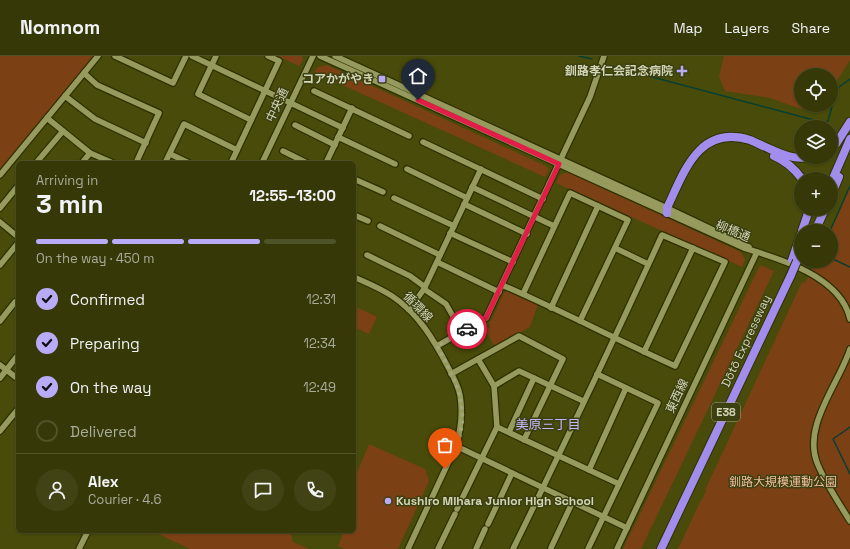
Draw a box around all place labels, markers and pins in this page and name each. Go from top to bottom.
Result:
pin [401,59,435,100]
place label: 釧路孝仁会記念病院 [564,63,673,79]
marker: 釧路孝仁会記念病院 [676,65,688,77]
place label: コアかがやき [302,71,374,87]
marker: コアかがやき [377,74,387,84]
pin [428,428,462,469]
place label: Kushiro Mihara Junior High School [396,493,594,509]
marker: Kushiro Mihara Junior High School [383,496,393,506]

